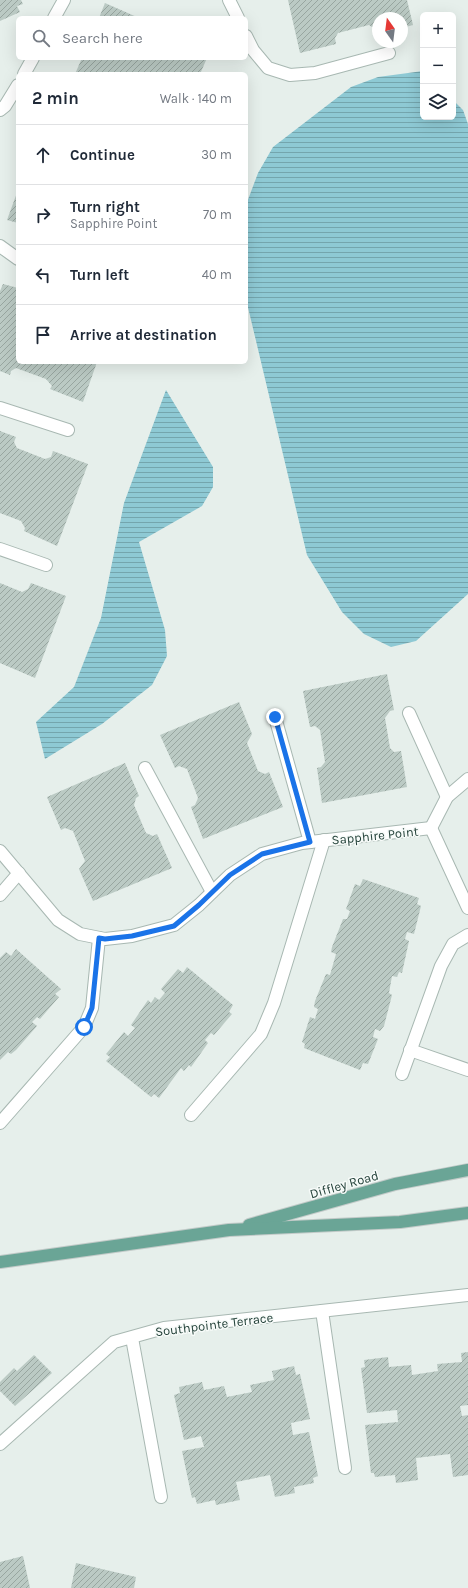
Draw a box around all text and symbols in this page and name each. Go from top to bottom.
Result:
north arrow [372,12,408,48]
map controls [420,12,456,120]
button: + [420,12,456,48]
search box [16,16,248,60]
icon: search [30,27,52,49]
text: Search here [62,29,143,47]
button: − [420,48,456,84]
button: layers [420,84,456,120]
text: 2 min [32,88,79,108]
text: Walk · 140 m [160,91,232,106]
icon: ahead [32,144,54,166]
text: Continue [70,146,135,164]
text: 30 m [201,147,232,162]
text: Turn right [70,198,140,216]
icon: right [32,204,54,226]
text: 70 m [203,207,232,222]
text: Sapphire Point [70,216,157,231]
icon: left [32,264,54,286]
text: Turn left [70,266,129,284]
text: 40 m [202,267,232,282]
icon: arrive [32,324,54,346]
text: Arrive at destination [70,326,217,344]
route end [266,708,284,726]
street label: Sapphire Point [331,823,419,848]
route start [75,1018,93,1036]
street label: Diffley Road [308,1168,380,1201]
street label: Southpointe Terrace [154,1310,274,1339]

